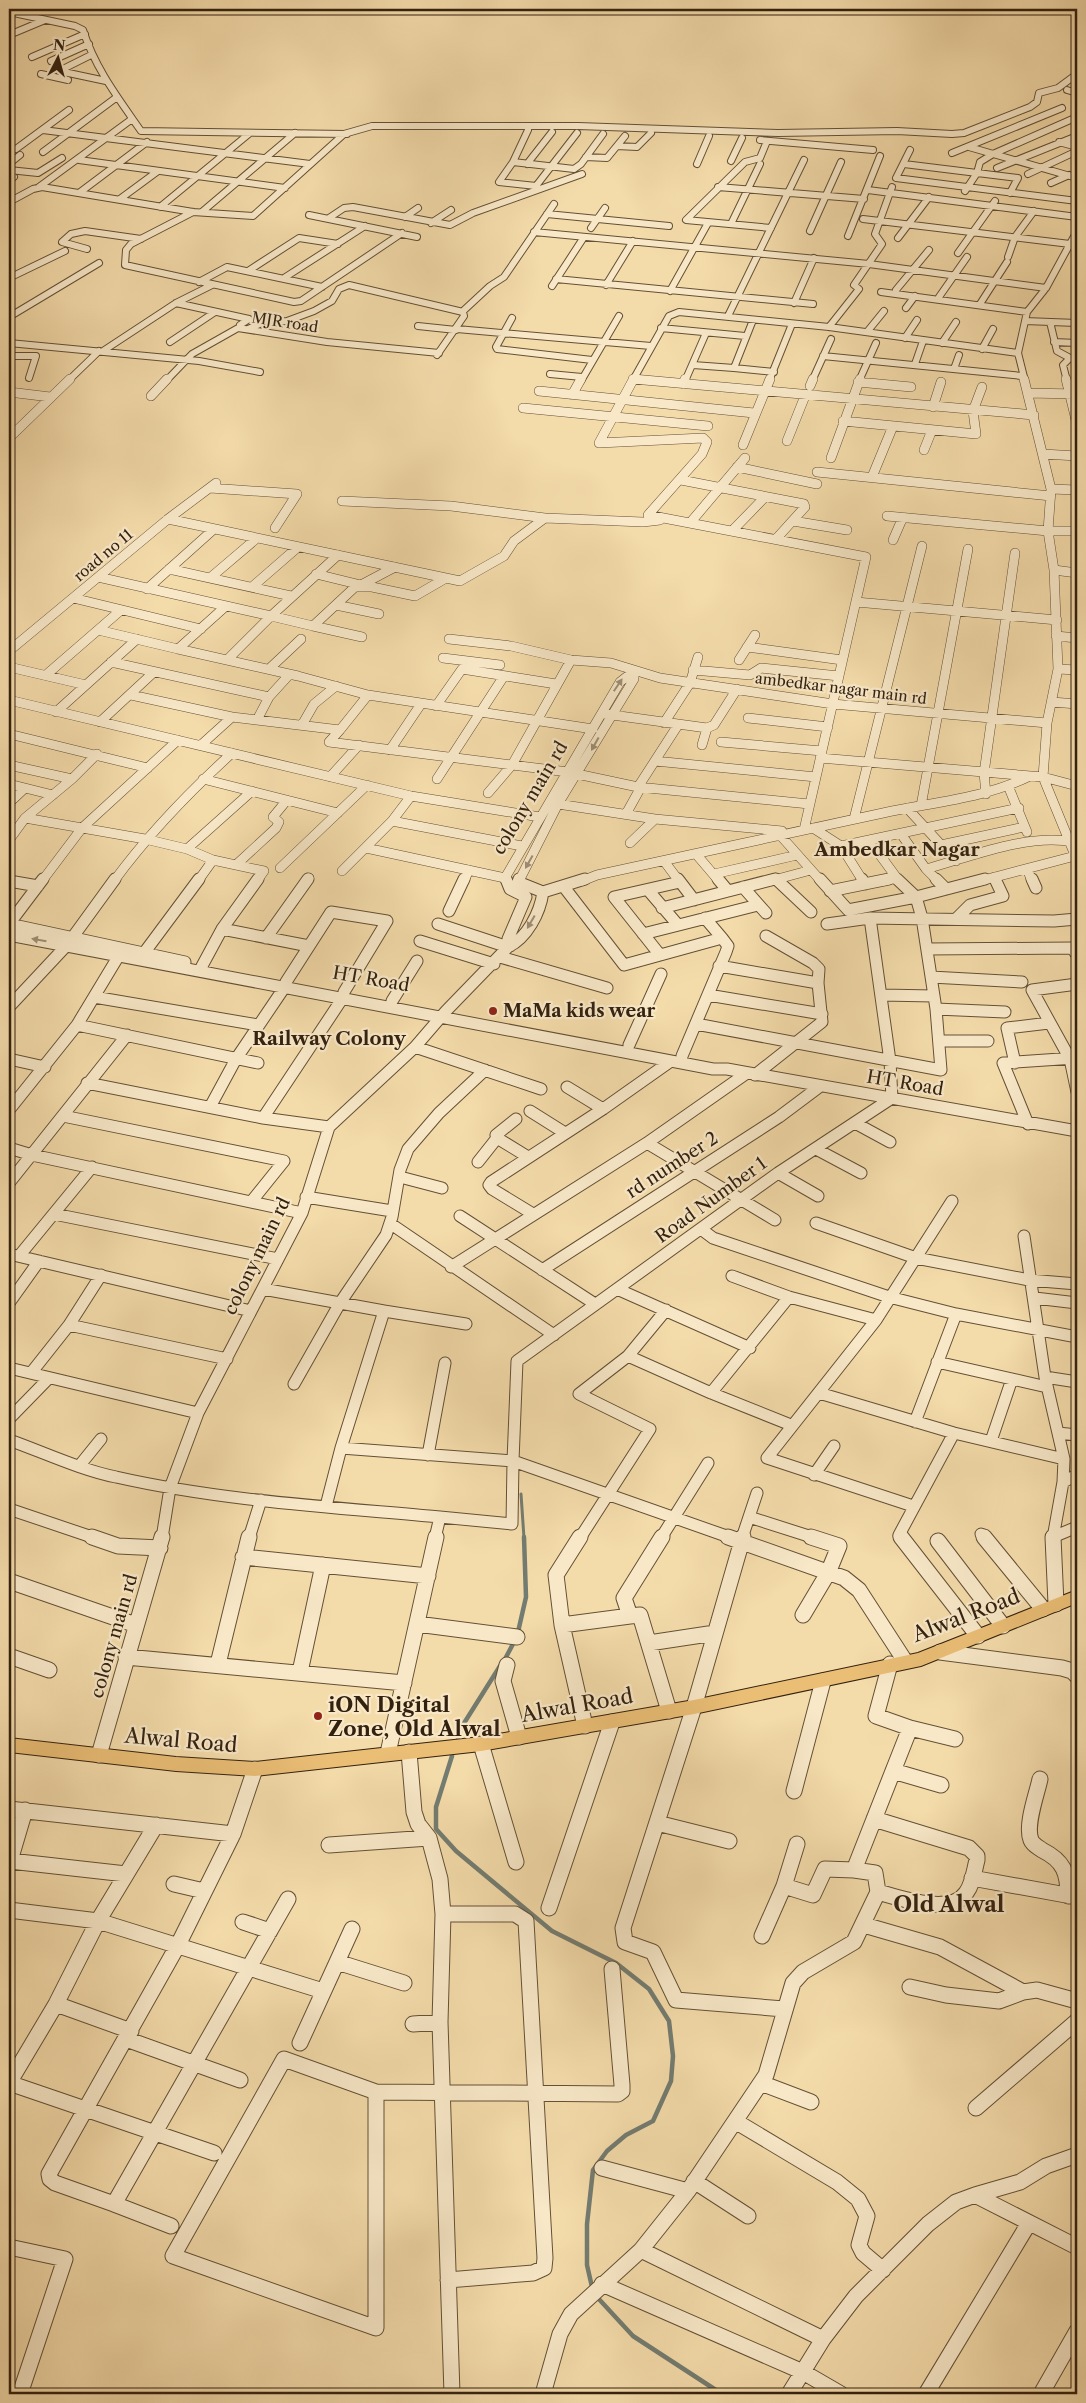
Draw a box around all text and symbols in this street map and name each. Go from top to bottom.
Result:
north arrow [32,32,82,82]
text: N [52,35,66,55]
street label: MJR road [250,307,320,337]
street label: road no 11 [69,524,137,585]
street label: ambedkar nagar main rd [754,668,928,708]
one-way arrow [614,678,623,692]
street label: colony main rd [488,737,572,859]
one-way arrow [591,737,599,751]
district label: Ambedkar Nagar [813,838,980,861]
one-way arrow [525,855,533,870]
one-way arrow [526,916,535,929]
one-way arrow [31,935,47,943]
street label: HT Road [331,961,411,997]
place label: MaMa kids wear [503,1000,656,1022]
marker: MaMa kids wear [487,1005,499,1017]
district label: Railway Colony [252,1027,407,1050]
street label: HT Road [865,1065,945,1101]
street label: rd number 2 [622,1127,722,1203]
street label: Road Number 1 [651,1152,771,1248]
street label: colony main rd [219,1194,295,1318]
street label: colony main rd [86,1571,142,1701]
street label: Alwal Road [908,1583,1024,1647]
street label: Alwal Road [518,1683,635,1727]
place label: iON Digital Zone, Old Alwal [328,1692,501,1741]
marker: iON Digital Zone, Old Alwal [312,1710,324,1722]
street label: Alwal Road [123,1723,239,1757]
district label: Old Alwal [893,1891,1005,1918]

